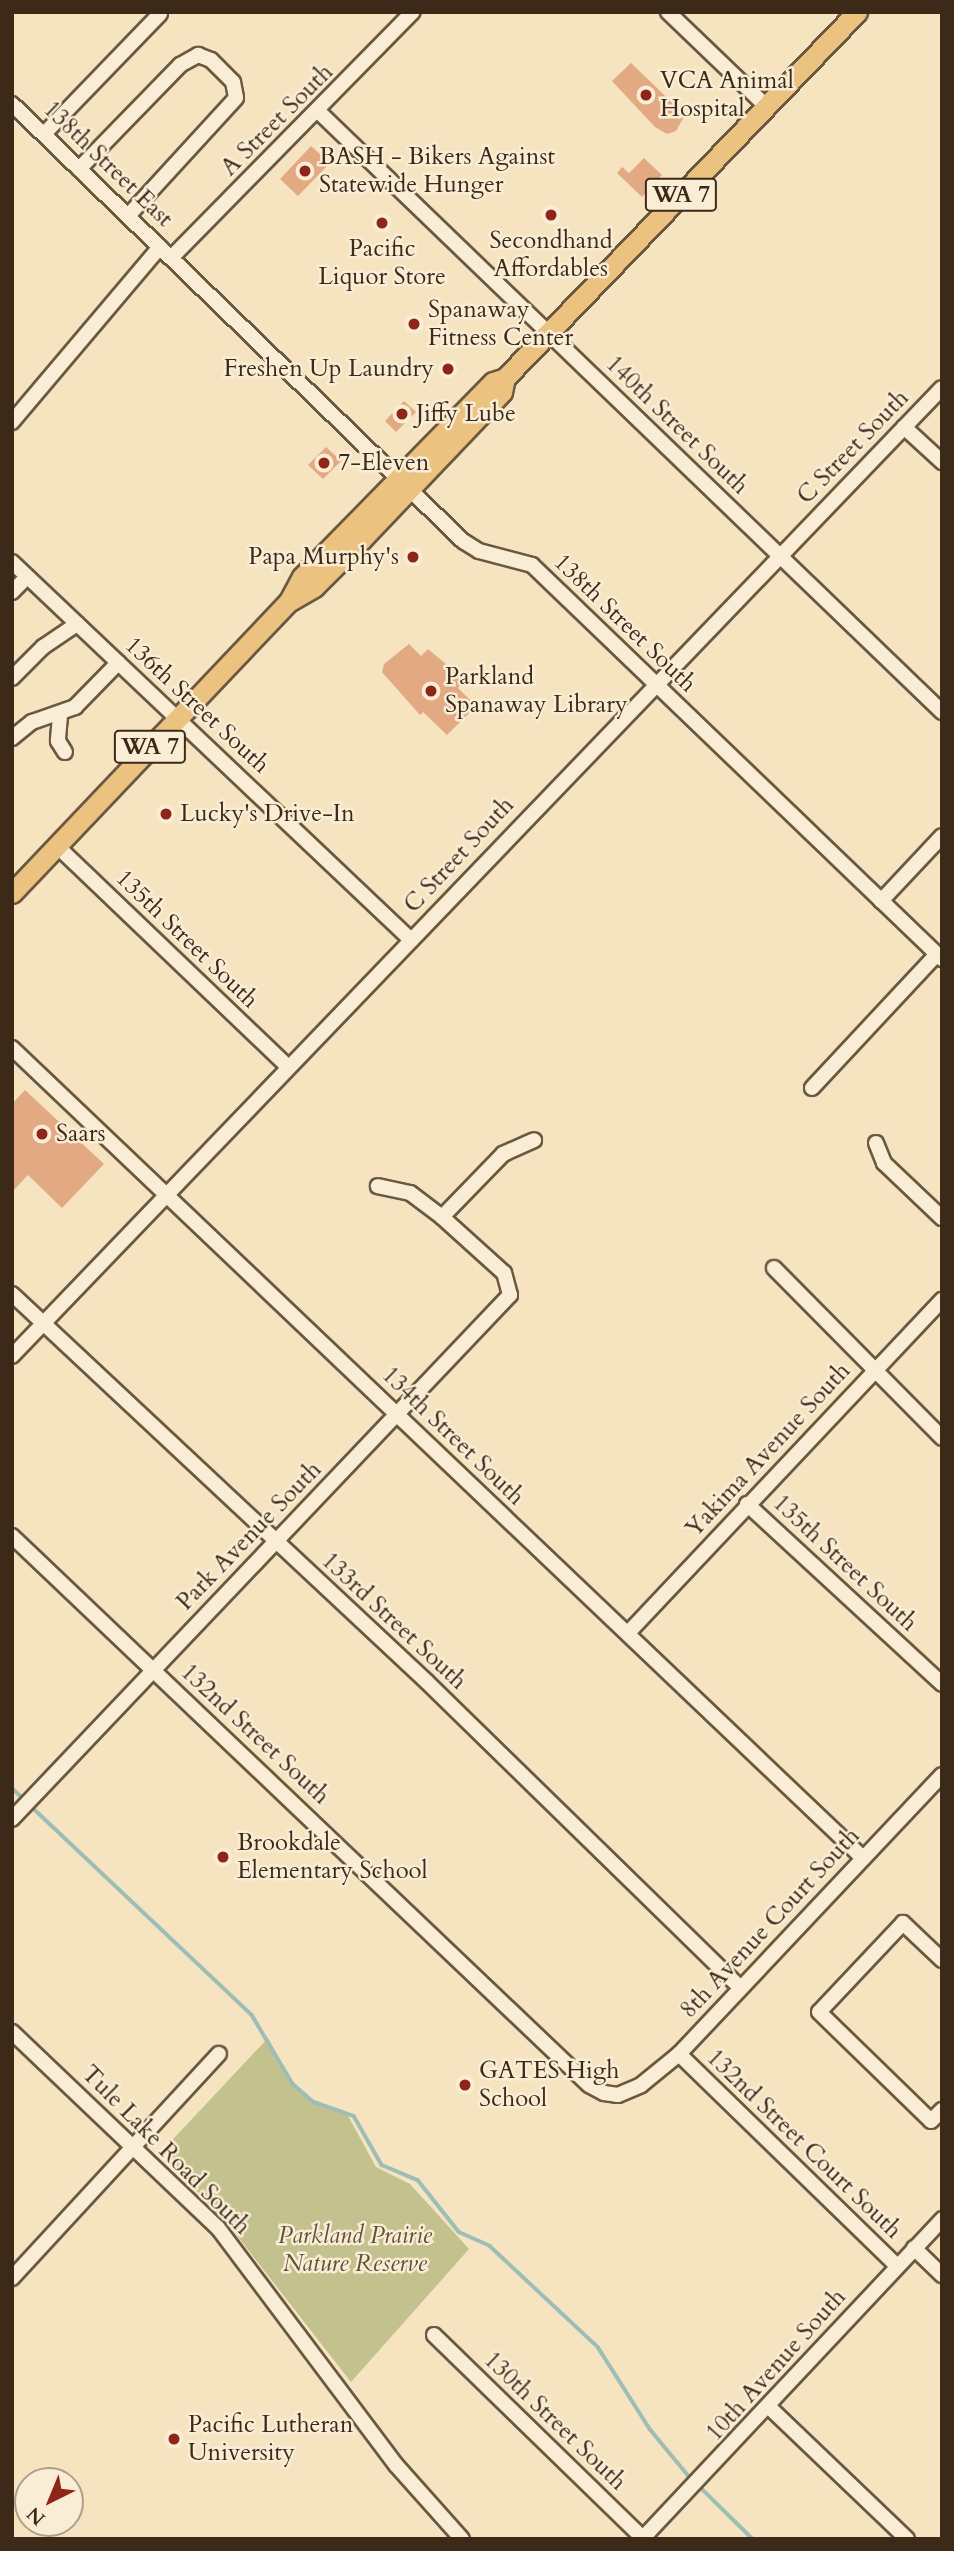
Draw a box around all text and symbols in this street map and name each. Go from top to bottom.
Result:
street label: A Street South [215,58,339,182]
place label: VCA Animal Hospital [660,67,794,123]
marker: VCA Animal Hospital [638,87,654,103]
street label: 138th Street East [37,95,179,233]
place label: BASH - Bikers Against Statewide Hunger [319,143,555,199]
marker: BASH - Bikers Against Statewide Hunger [297,163,313,179]
road number: WA 7 [644,176,718,214]
marker: Secondhand Affordables [543,207,559,223]
marker: Pacific Liquor Store [374,215,390,231]
place label: Secondhand Affordables [489,227,613,283]
place label: Pacific Liquor Store [318,235,446,291]
place label: Spanaway Fitness Center [428,296,573,352]
marker: Spanaway Fitness Center [406,316,422,332]
street label: 140th Street South [600,350,754,500]
place label: Freshen Up Laundry [224,355,434,383]
marker: Freshen Up Laundry [440,361,456,377]
street label: C Street South [791,384,915,510]
place label: Jiffy Lube [416,400,516,428]
marker: Jiffy Lube [394,406,410,422]
place label: 7-Eleven [338,449,429,477]
marker: 7-Eleven [316,455,332,471]
place label: Papa Murphy's [248,543,399,571]
street label: 138th Street South [548,548,702,698]
marker: Papa Murphy's [405,549,421,565]
street label: 136th Street South [119,631,275,779]
place label: Parkland Spanaway Library [445,663,628,719]
marker: Parkland Spanaway Library [423,683,439,699]
road number: WA 7 [113,727,187,766]
street label: C Street South [398,791,520,919]
place label: Lucky's Drive-In [180,800,355,828]
marker: Lucky's Drive-In [158,806,174,822]
street label: 135th Street South [110,864,264,1014]
place label: Saars [56,1120,106,1148]
marker: Saars [34,1126,50,1142]
street label: Yakima Avenue South [680,1357,856,1543]
street label: 134th Street South [376,1361,530,1511]
street label: Park Avenue South [171,1456,327,1616]
street label: 135th Street South [767,1489,923,1637]
street label: 133rd Street South [315,1546,473,1696]
street label: 132nd Street South [175,1658,335,1810]
street label: 8th Avenue Court South [674,1822,866,2024]
place label: Brookdale Elementary School [237,1829,428,1885]
marker: Brookdale Elementary School [215,1849,231,1865]
street label: 132nd Street Court South [700,2043,908,2245]
place label: GATES High School [479,2057,619,2113]
street label: Tule Lake Road South [75,2059,257,2241]
marker: GATES High School [457,2077,473,2093]
park label: Parkland Prairie Nature Reserve [278,2222,432,2278]
street label: 10th Avenue South [700,2283,852,2447]
street label: 130th Street South [478,2346,632,2496]
place label: Pacific Lutheran University [188,2411,353,2467]
marker: Pacific Lutheran University [166,2431,182,2447]
north arrow [14,2467,84,2537]
text: N [21,2501,51,2531]

